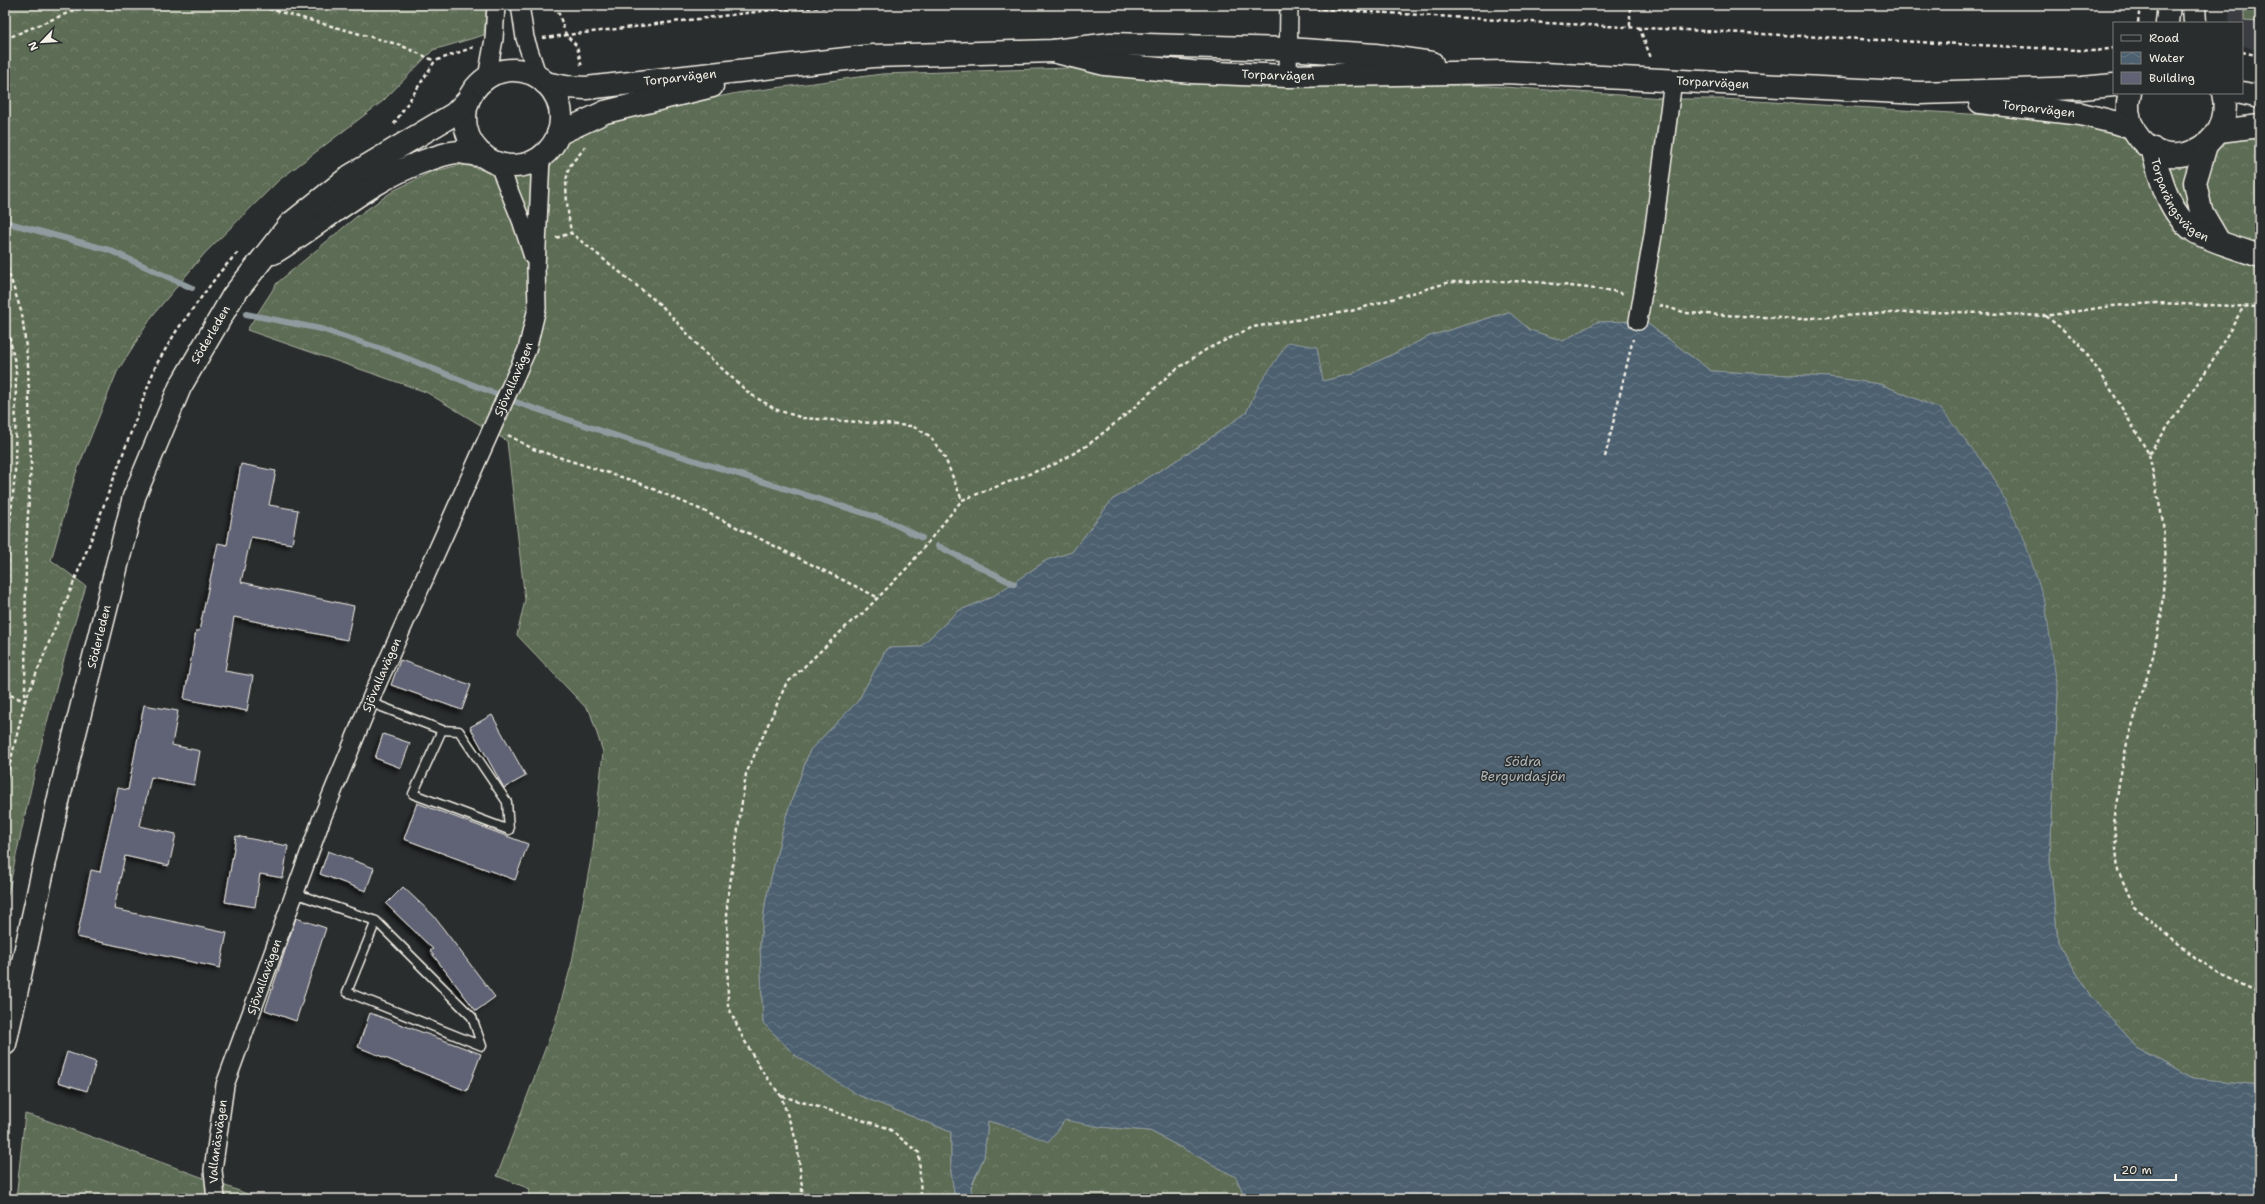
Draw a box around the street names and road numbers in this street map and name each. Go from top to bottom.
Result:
street label: Torparvägen [643,66,717,90]
street label: Torparvägen [1241,66,1315,84]
street label: Torparvägen [1676,73,1750,92]
street label: Torparvägen [2001,97,2076,121]
street label: Torparängsvägen [2147,156,2211,246]
street label: Söderleden [187,302,234,367]
street label: Sjövallavägen [490,341,537,419]
street label: Söderleden [83,603,115,670]
street label: Sjövallavägen [358,635,405,715]
street label: Sjövallavägen [243,937,285,1017]
street label: Vallanäsvägen [205,1099,231,1184]

